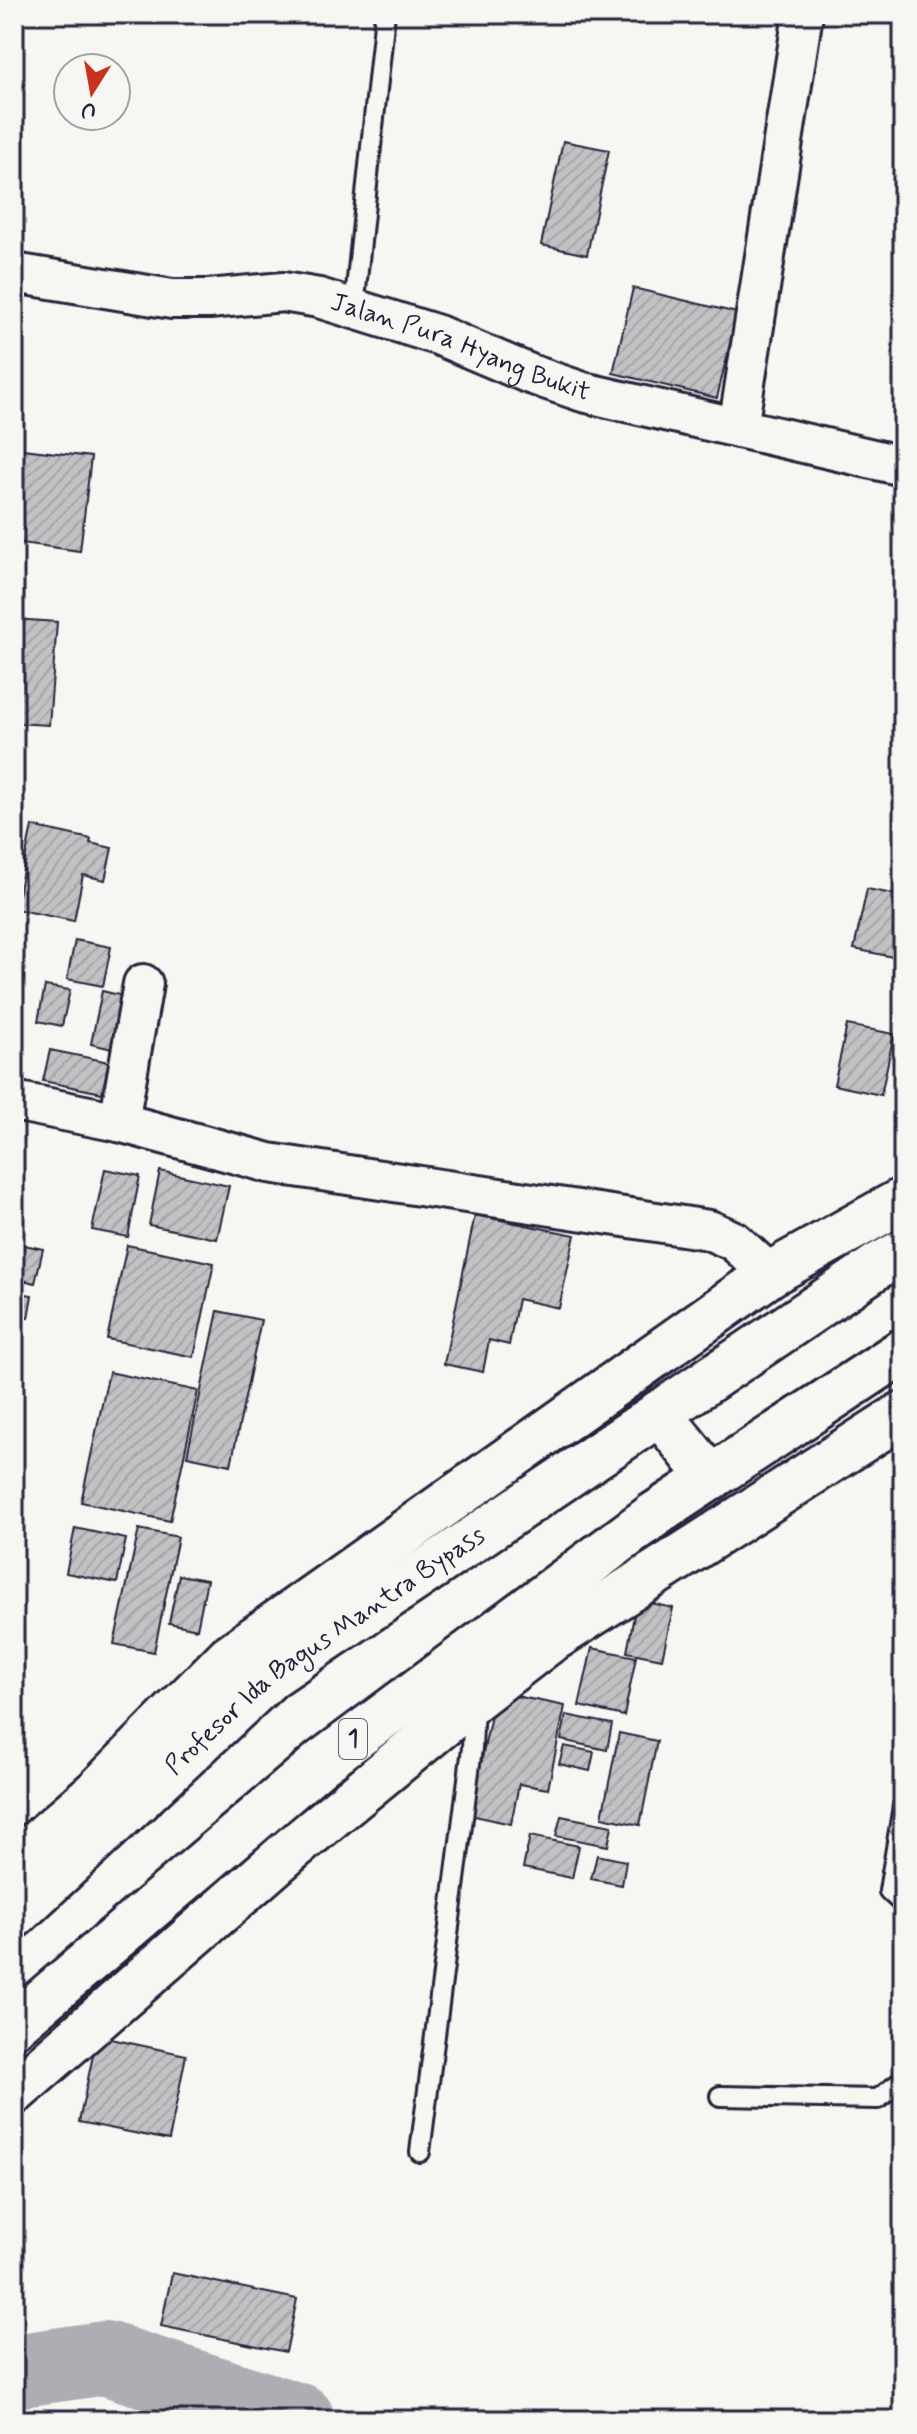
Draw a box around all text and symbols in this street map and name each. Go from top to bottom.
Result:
north arrow [52,52,132,132]
text: U [79,95,98,125]
street label: Jalan Pura Hyang Bukit [326,286,593,410]
street label: Profesor Ida Bagus Mantra Bypass [158,1519,492,1783]
road number: 1 [339,1719,367,1759]

